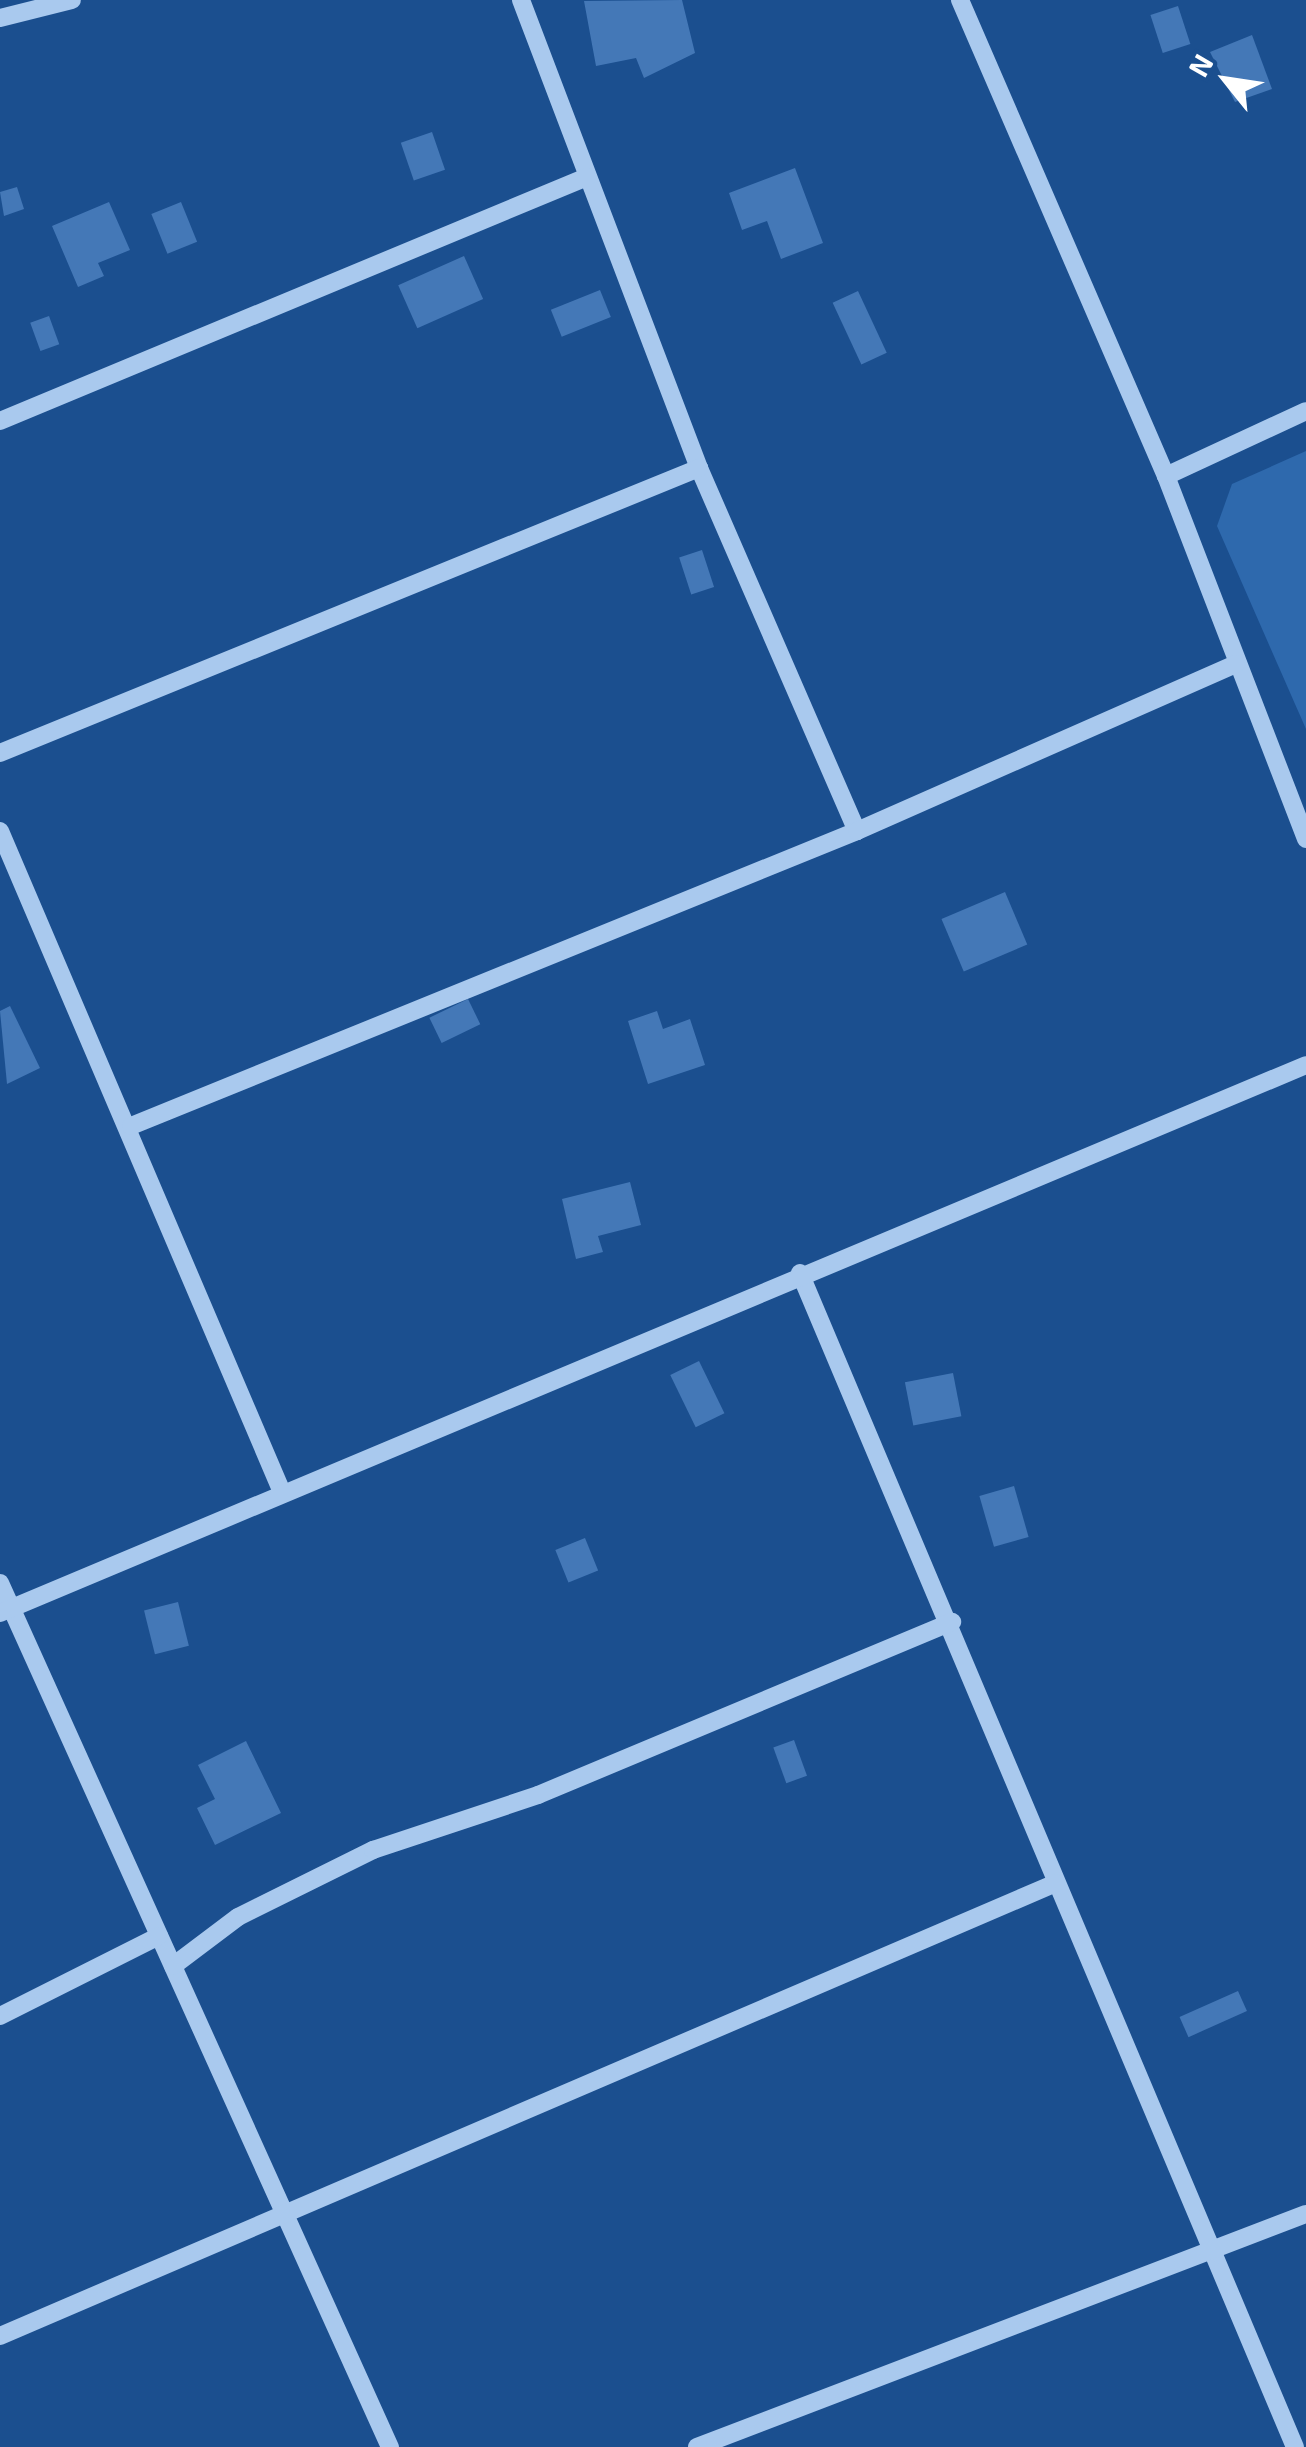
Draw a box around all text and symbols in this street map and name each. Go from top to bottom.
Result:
north arrow [1176,30,1276,130]
text: N [1180,48,1220,82]

